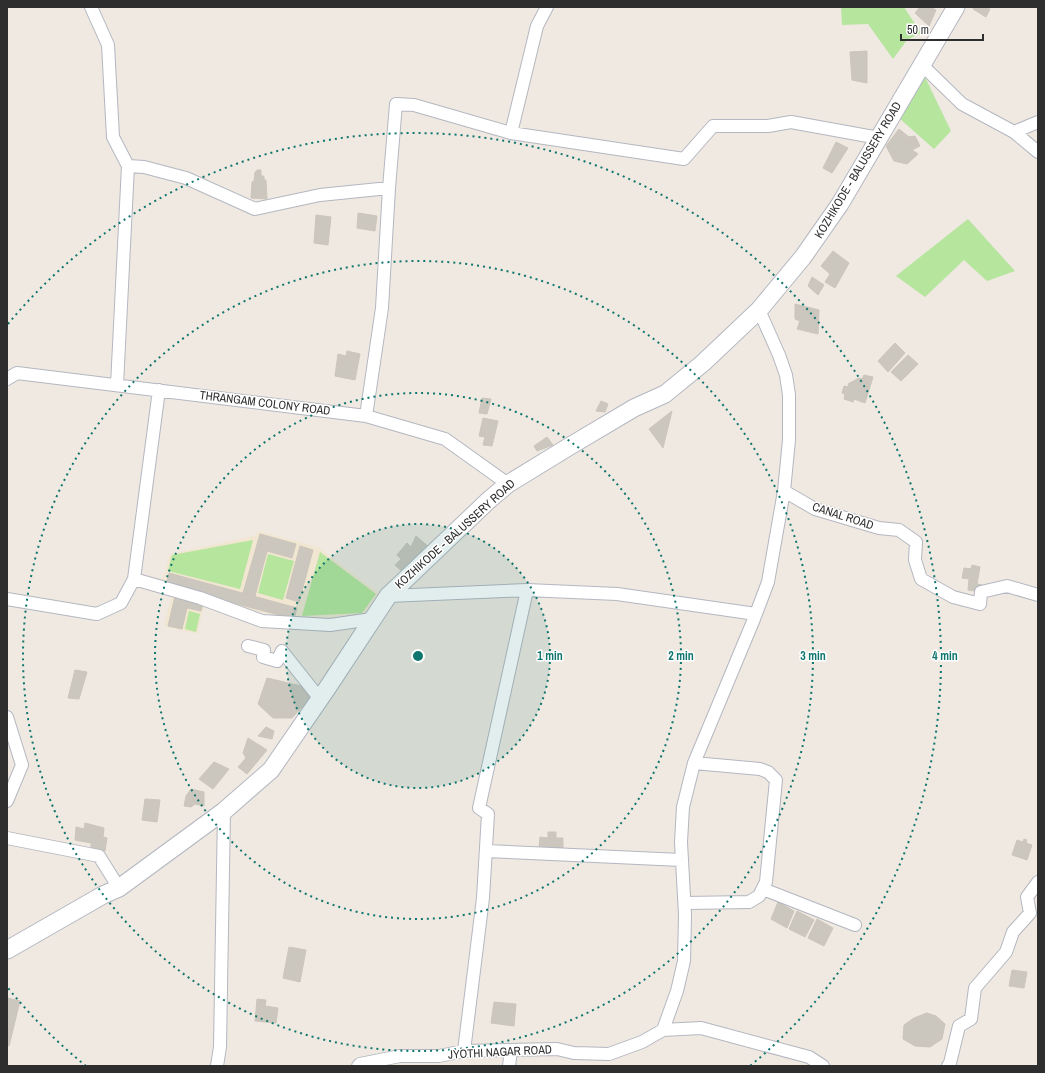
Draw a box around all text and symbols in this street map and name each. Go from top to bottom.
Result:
scale bar [901,16,983,42]
text: 50 m [907,22,929,38]
street label: KOZHIKODE - BALUSSERY ROAD [811,99,905,241]
street label: THRANGAM COLONY ROAD [199,387,331,419]
street label: KOZHIKODE - BALUSSERY ROAD [391,476,519,592]
street label: CANAL ROAD [810,499,876,533]
text: 1 min [537,648,563,664]
text: 2 min [668,648,694,664]
text: 3 min [800,648,826,664]
text: 4 min [932,648,958,664]
centre of rings [411,649,425,663]
street label: JYOTHI NAGAR ROAD [448,1041,552,1063]

